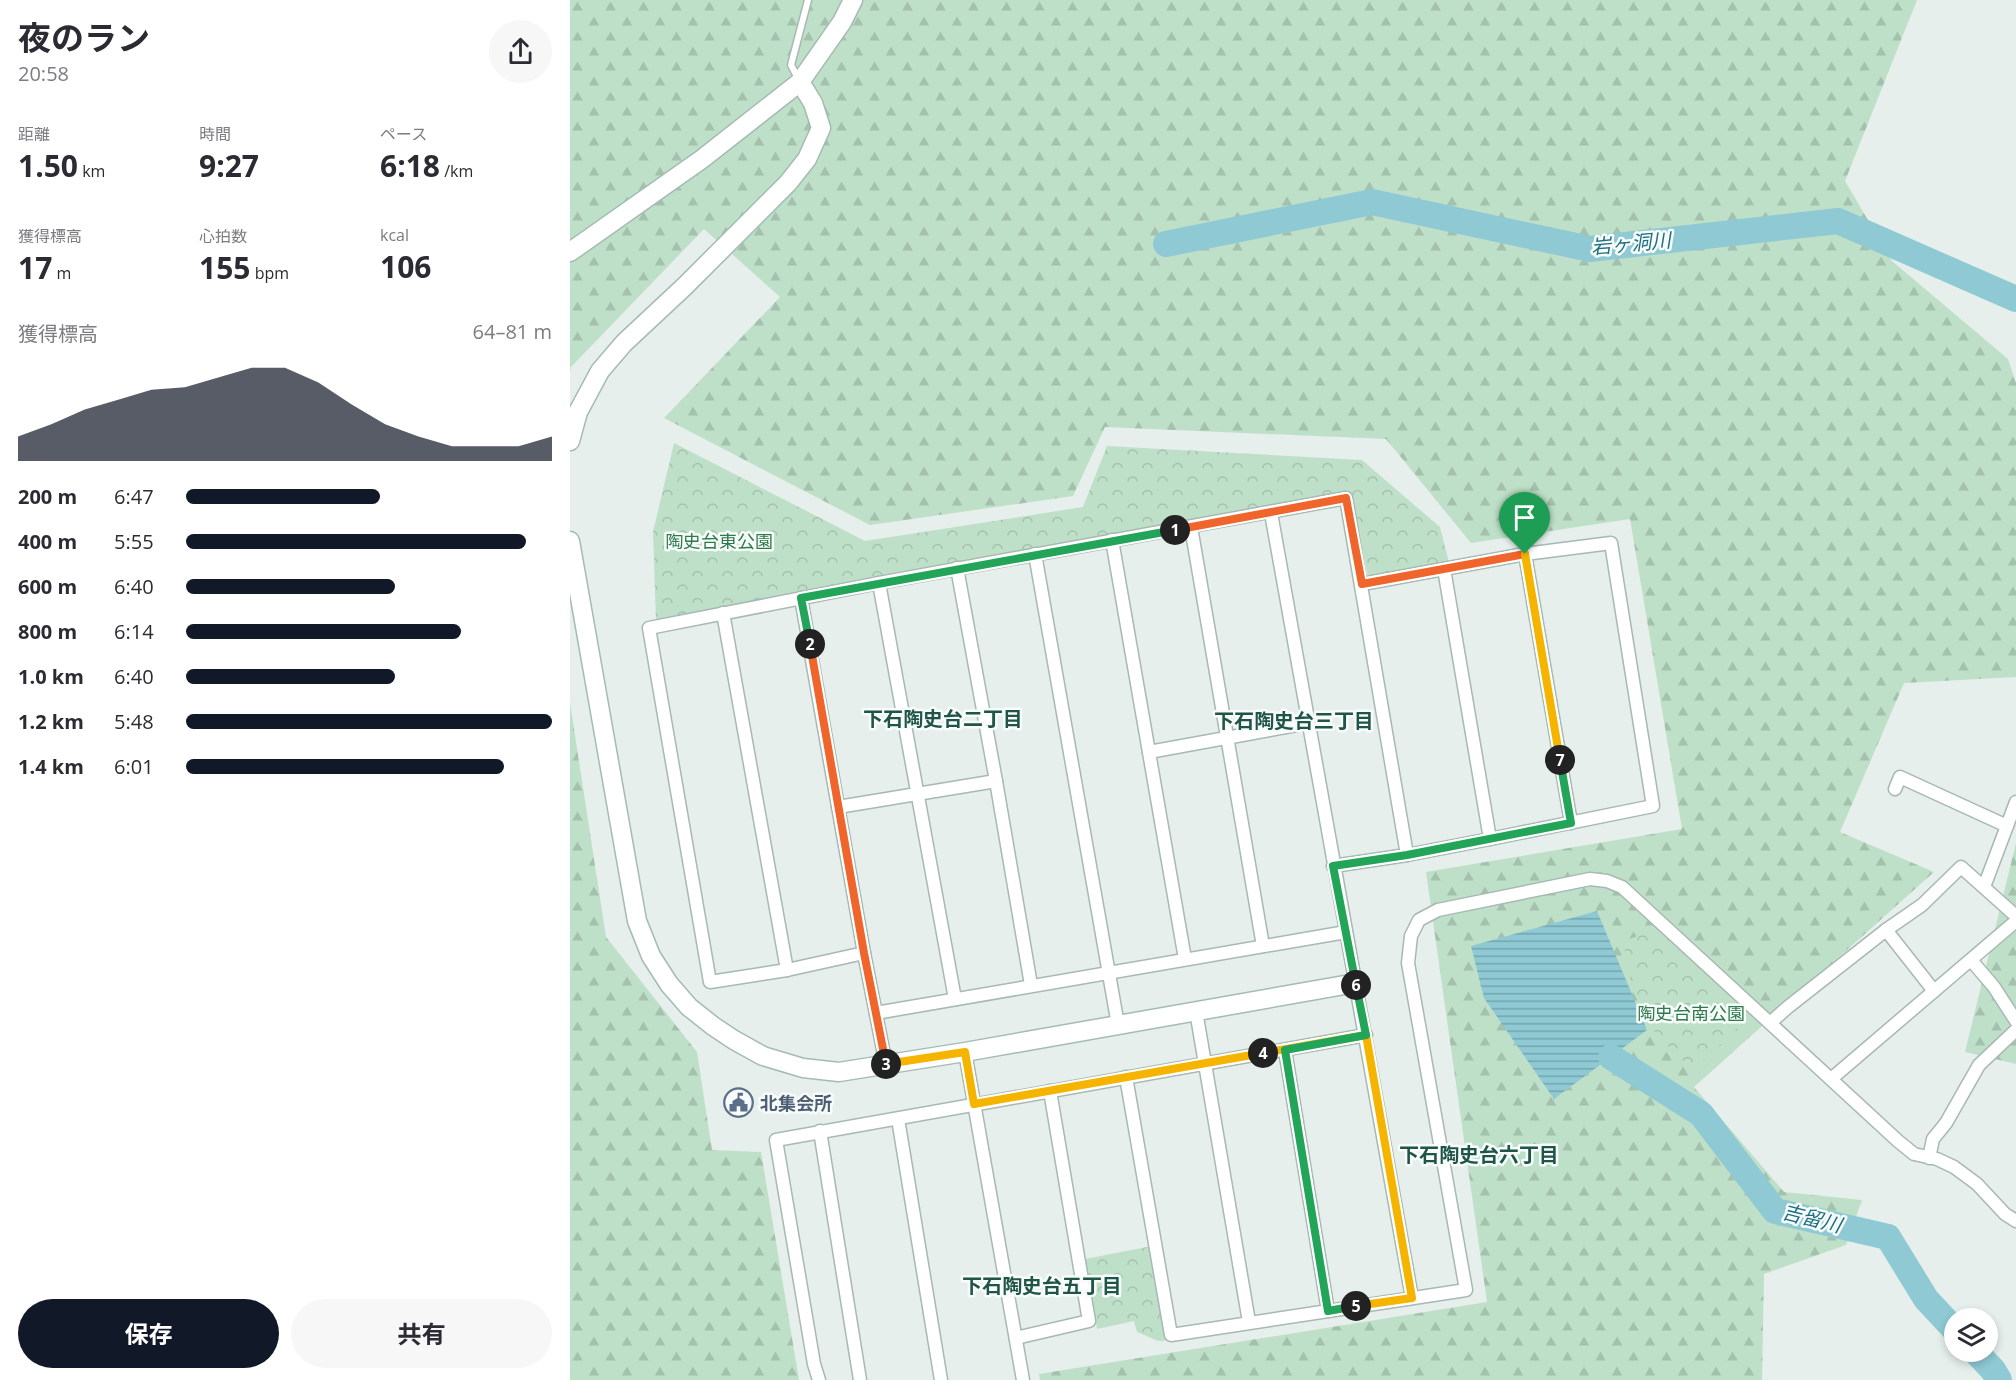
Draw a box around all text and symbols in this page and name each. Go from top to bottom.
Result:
text: 夜のラン [18,15,150,60]
button: share [489,20,552,83]
text: 20:58 [18,60,69,87]
text: 距離 [18,123,50,145]
text: 時間 [199,123,231,145]
text: ペース [380,123,427,145]
text: 1.50 [18,145,78,186]
text: 9:27 [199,145,259,186]
text: 6:18 [380,145,440,186]
text: km [78,160,105,182]
text: /km [440,160,473,182]
text: kcal [380,224,409,246]
text: 獲得標高 [18,225,82,247]
text: 心拍数 [199,225,247,247]
water label: 岩ヶ洞川 [1590,226,1674,260]
text: 106 [380,246,431,287]
text: 17 [18,247,52,288]
text: 155 [199,247,250,288]
text: m [52,262,71,284]
text: bpm [250,262,289,284]
text: 64–81 m [473,318,552,345]
text: 獲得標高 [18,320,98,347]
text: 200 m [18,483,77,510]
text: 6:47 [114,483,154,510]
pin [1499,492,1550,554]
icon: arrive [1508,501,1541,534]
pin: 1 [1160,515,1190,545]
text: 1 [1170,519,1180,541]
text: 400 m [18,528,77,555]
text: 5:55 [114,528,154,555]
park label: 陶史台東公園 [665,529,773,553]
text: 600 m [18,573,77,600]
text: 6:40 [114,573,154,600]
text: 800 m [18,618,77,645]
text: 6:14 [114,618,154,645]
pin: 2 [795,629,825,659]
text: 2 [805,633,815,655]
text: 1.0 km [18,663,84,690]
text: 6:40 [114,663,154,690]
district label: 下石陶史台二丁目 [863,705,1023,732]
district label: 下石陶史台三丁目 [1214,707,1374,734]
text: 1.2 km [18,708,84,735]
text: 5:48 [114,708,154,735]
pin: 7 [1545,745,1575,775]
text: 7 [1555,749,1565,771]
text: 1.4 km [18,753,84,780]
text: 6:01 [114,753,154,780]
pin: 6 [1341,970,1371,1000]
text: 6 [1351,974,1361,996]
park label: 陶史台南公園 [1637,1001,1745,1025]
pin: 4 [1248,1038,1278,1068]
text: 4 [1258,1042,1268,1064]
pin: 3 [871,1049,901,1079]
text: 3 [881,1053,891,1075]
public building icon: 北集会所 [723,1087,755,1119]
place label: 北集会所 [760,1091,832,1115]
district label: 下石陶史台六丁目 [1399,1141,1559,1168]
water label: 吉留川 [1780,1198,1846,1239]
district label: 下石陶史台五丁目 [962,1272,1122,1299]
pin: 5 [1341,1291,1371,1321]
text: 5 [1351,1295,1361,1317]
button: 保存 [18,1299,279,1368]
button: 共有 [291,1299,552,1368]
map controls [1944,1308,1998,1362]
button: layers [1944,1308,1998,1362]

